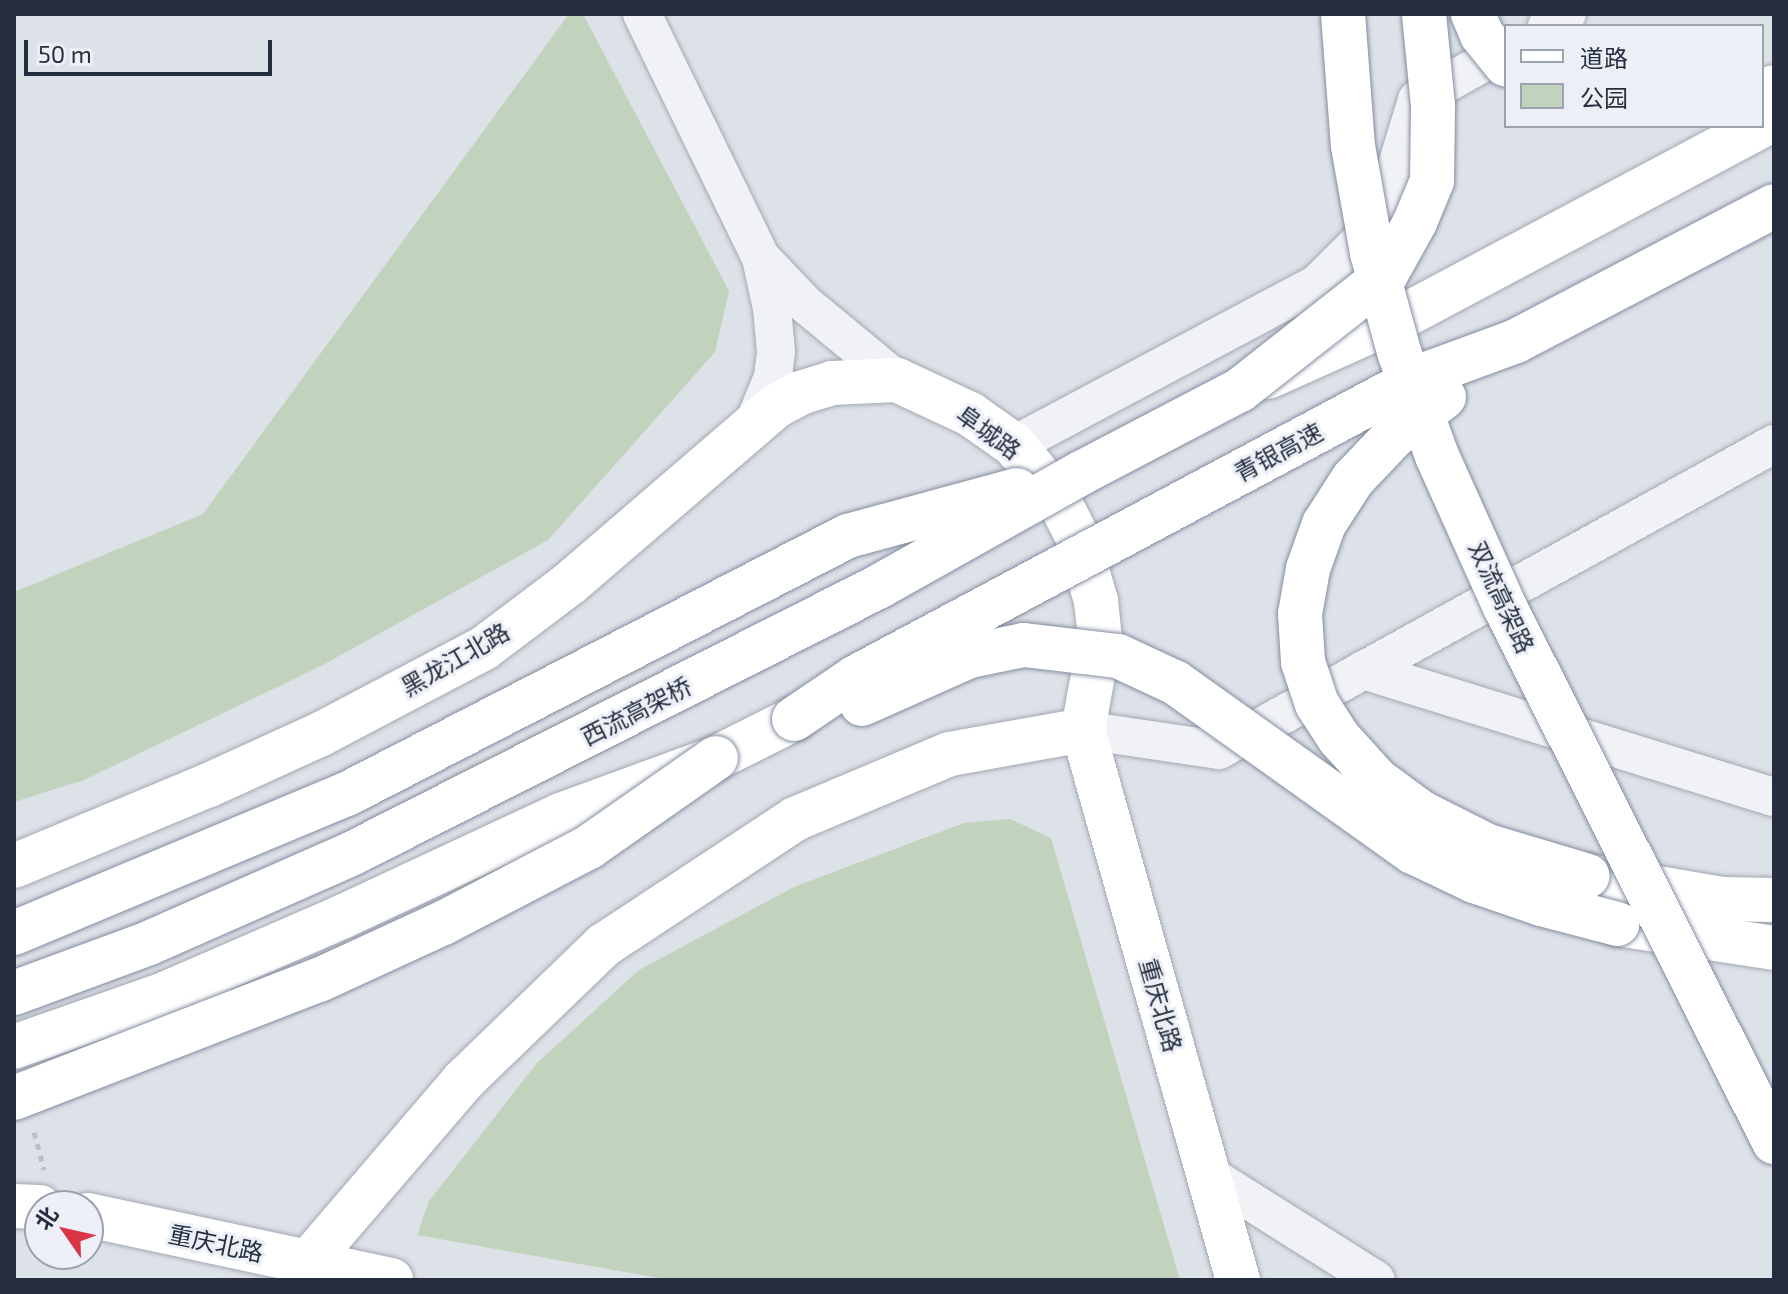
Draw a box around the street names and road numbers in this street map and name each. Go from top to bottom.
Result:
street label: 阜城路 [951,399,1027,465]
street label: 青银高速 [1229,417,1327,487]
street label: 双流高架路 [1464,537,1540,657]
street label: 黑龙江北路 [396,617,514,701]
street label: 西流高架桥 [576,671,696,751]
street label: 重庆北路 [1134,955,1188,1055]
street label: 重庆北路 [166,1219,266,1267]

